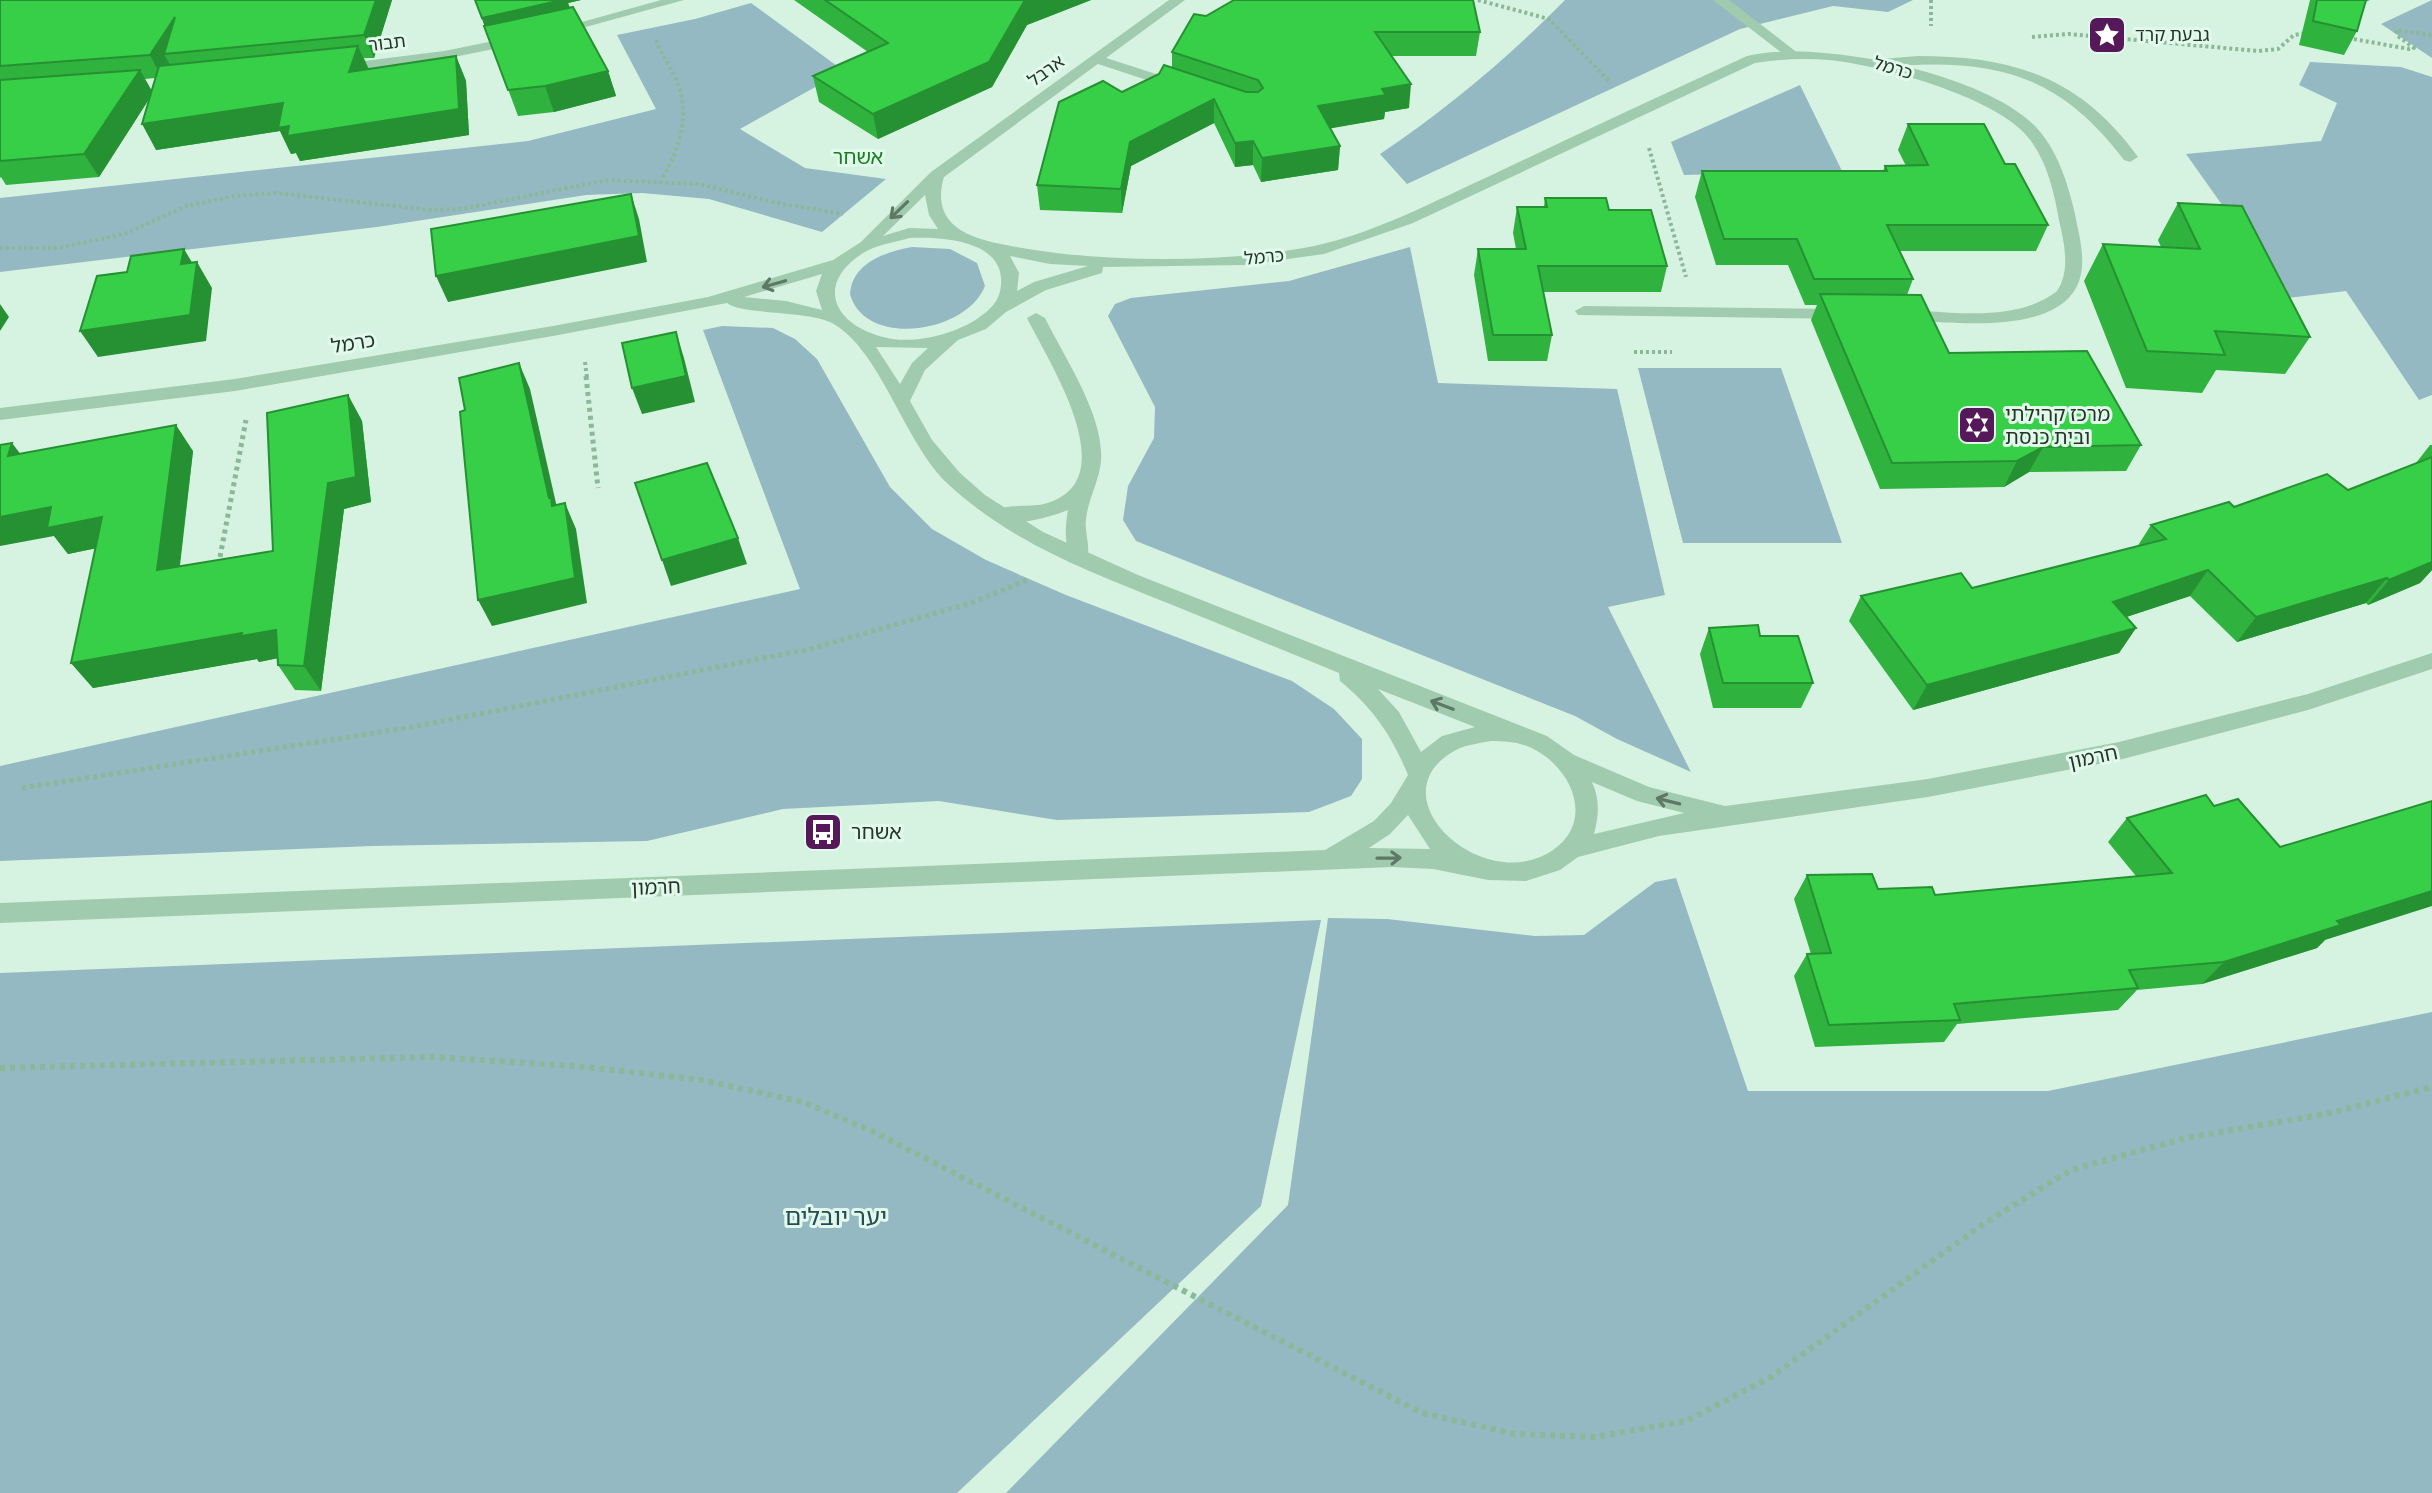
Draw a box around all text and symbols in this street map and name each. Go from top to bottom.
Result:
place icon: גבעת קרד [2086,14,2128,56]
place label: גבעת קרד [2135,21,2210,48]
street label: תבור [367,27,407,58]
street label: ארבל [1022,48,1070,93]
street label: כרמל [1870,49,1916,86]
district label: אשחר [833,141,883,172]
one-way arrow [889,201,909,220]
street label: כרמל [1243,241,1285,272]
one-way arrow [761,277,787,292]
street label: כרמל [329,324,377,361]
place label: מרכז קהילתי ובית כנסת [2005,398,2110,452]
synagogue icon: מרכז קהילתי ובית כנסת [1956,404,1998,446]
one-way arrow [1430,697,1455,712]
street label: חרמון [2066,736,2120,777]
one-way arrow [1655,793,1681,808]
bus stop icon: אשחר [802,811,844,853]
place label: אשחר [851,816,902,847]
one-way arrow [1375,850,1402,866]
street label: חרמון [631,870,681,903]
park label: יער יובלים [785,1198,887,1234]

